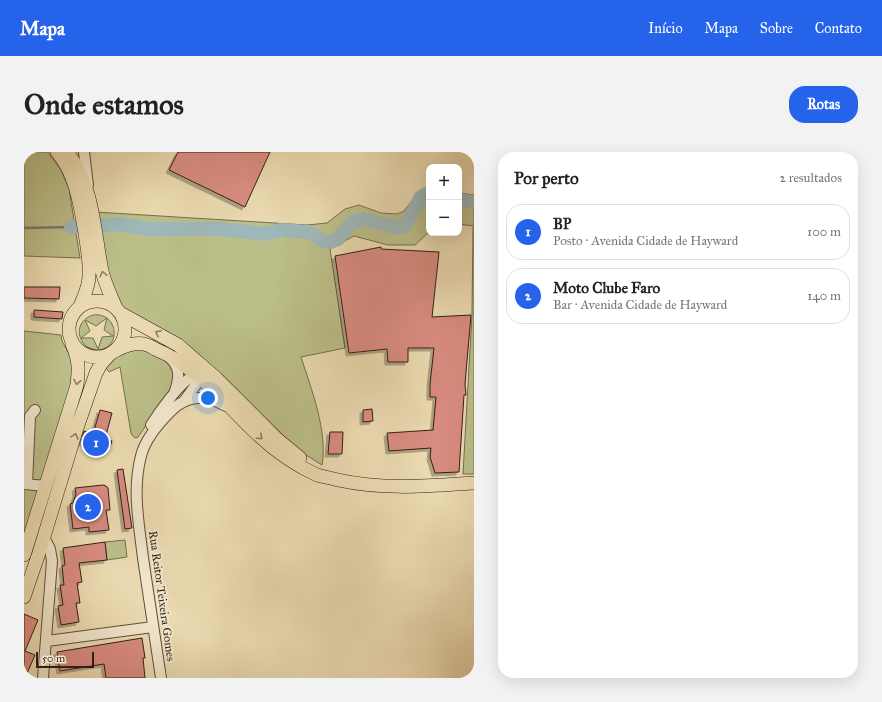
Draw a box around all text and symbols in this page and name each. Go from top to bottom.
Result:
text: Mapa [20,17,65,40]
text: Início [648,20,683,37]
text: Mapa [705,20,738,37]
text: Sobre [760,20,793,37]
text: Contato [815,20,862,37]
button: Rotas [789,86,858,123]
text: Onde estamos [24,87,184,122]
map controls [426,164,462,236]
button: + [426,164,462,200]
text: Por perto [514,168,579,189]
text: 2 resultados [779,170,842,186]
button: − [426,200,462,236]
text: BP [553,215,571,233]
text: 1 [525,224,531,240]
text: 100 m [807,224,841,240]
text: Posto · Avenida Cidade de Hayward [553,233,738,249]
one-way arrow [99,271,108,278]
text: Moto Clube Faro [553,279,660,297]
text: 2 [525,288,531,304]
text: 140 m [807,288,841,304]
text: Bar · Avenida Cidade de Hayward [553,297,727,313]
one-way arrow [155,331,162,338]
one-way arrow [73,379,82,385]
your location [198,388,218,408]
pin: 1 [83,428,109,458]
one-way arrow [70,433,79,440]
one-way arrow [256,433,263,440]
pin: 2 [75,492,101,522]
street label: Rua Reitor Teixeira Gomes [146,530,178,662]
scale bar [36,650,94,669]
text: 50 m [42,652,65,665]

